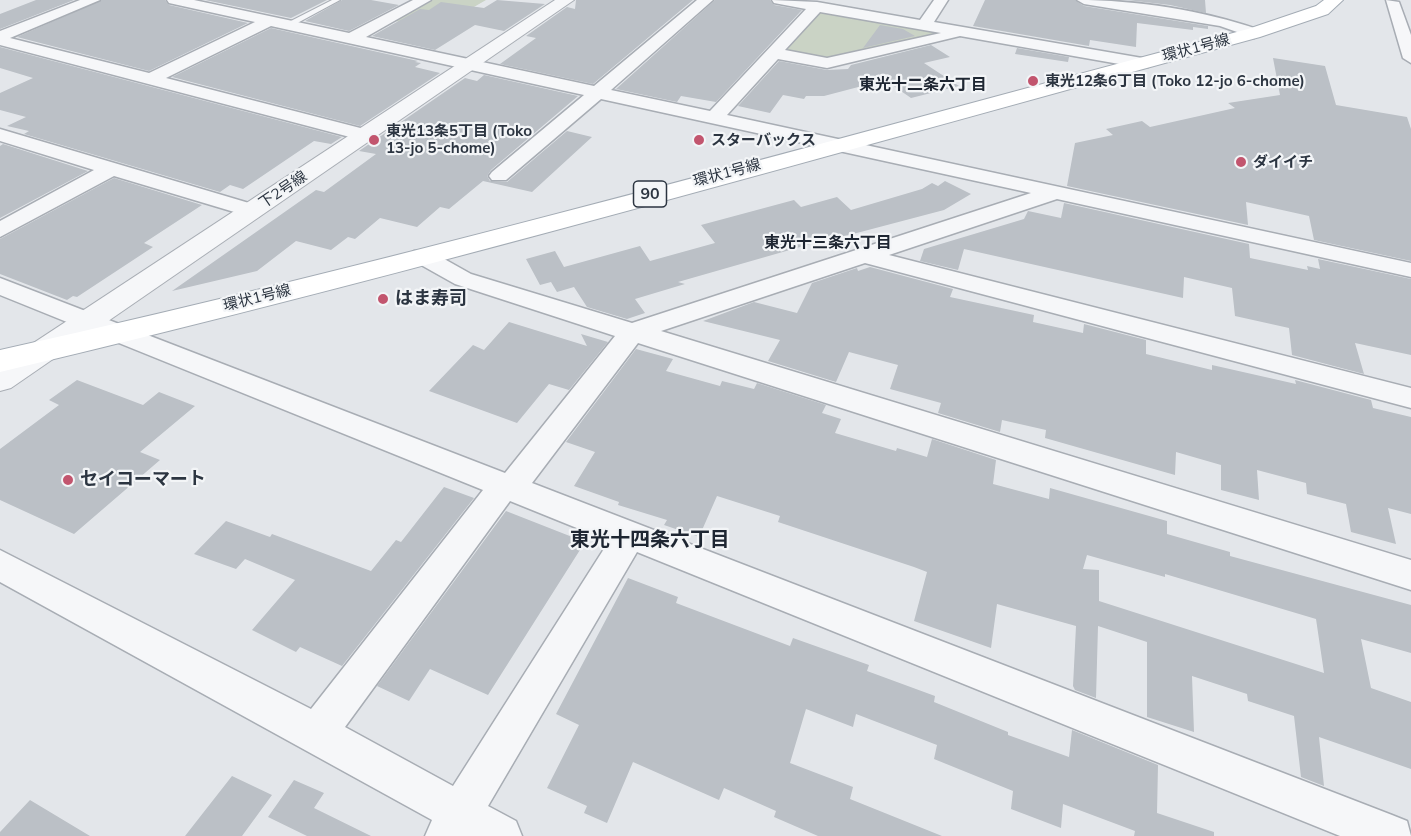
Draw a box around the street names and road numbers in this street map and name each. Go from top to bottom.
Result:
street label: 環状1号線 [1160,30,1232,66]
street label: 環状1号線 [691,155,763,191]
street label: 下2号線 [256,167,310,213]
road number: 90 [634,181,666,207]
street label: 環状1号線 [221,281,293,315]

